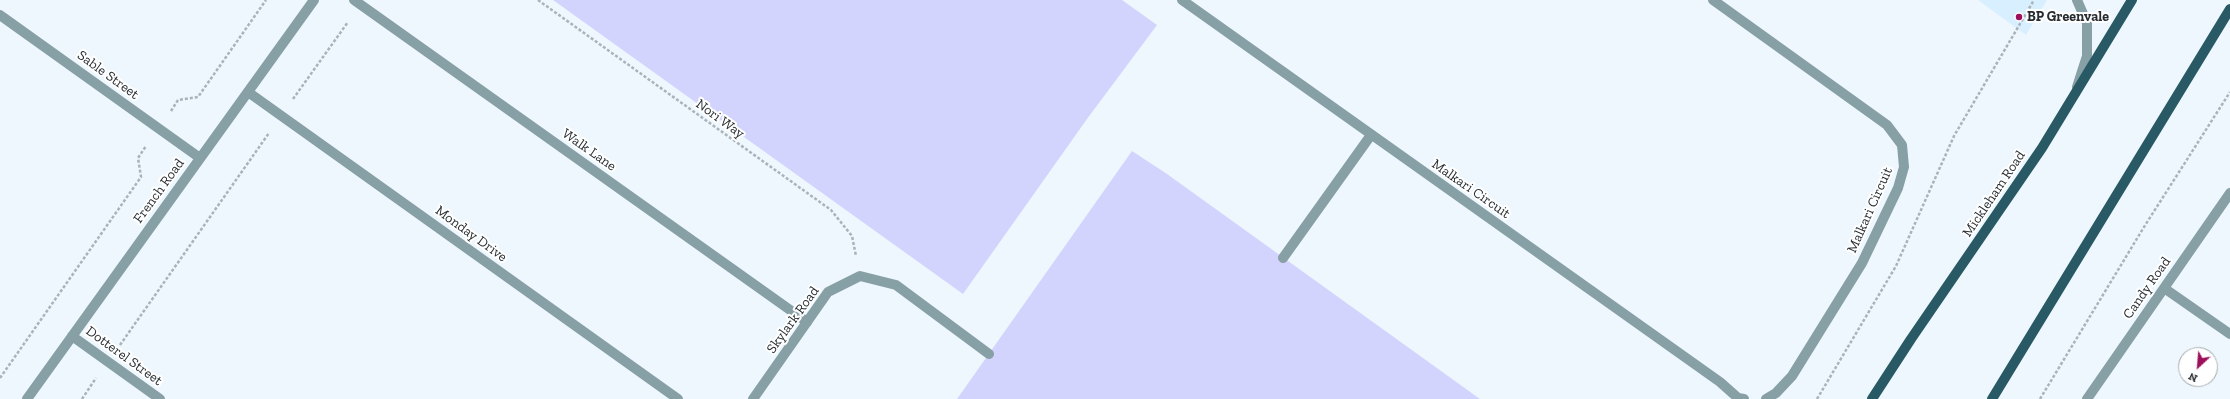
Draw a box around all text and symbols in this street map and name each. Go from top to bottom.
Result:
place label: BP Greenvale [2027,9,2109,25]
marker: BP Greenvale [2014,12,2024,22]
street label: Sable Street [74,47,142,103]
street label: Nori Way [692,96,748,142]
street label: Walk Lane [559,125,619,175]
street label: Mickleham Road [1959,148,2029,240]
street label: French Road [130,155,188,227]
street label: Malkari Circuit [1429,156,1513,222]
street label: Malkari Circuit [1844,165,1896,255]
street label: Monday Drive [432,202,510,266]
street label: Candy Road [2120,254,2174,322]
street label: Skylark Road [763,283,823,357]
street label: Dotterel Street [83,323,165,389]
north arrow [2178,347,2218,387]
text: N [2186,370,2200,385]

